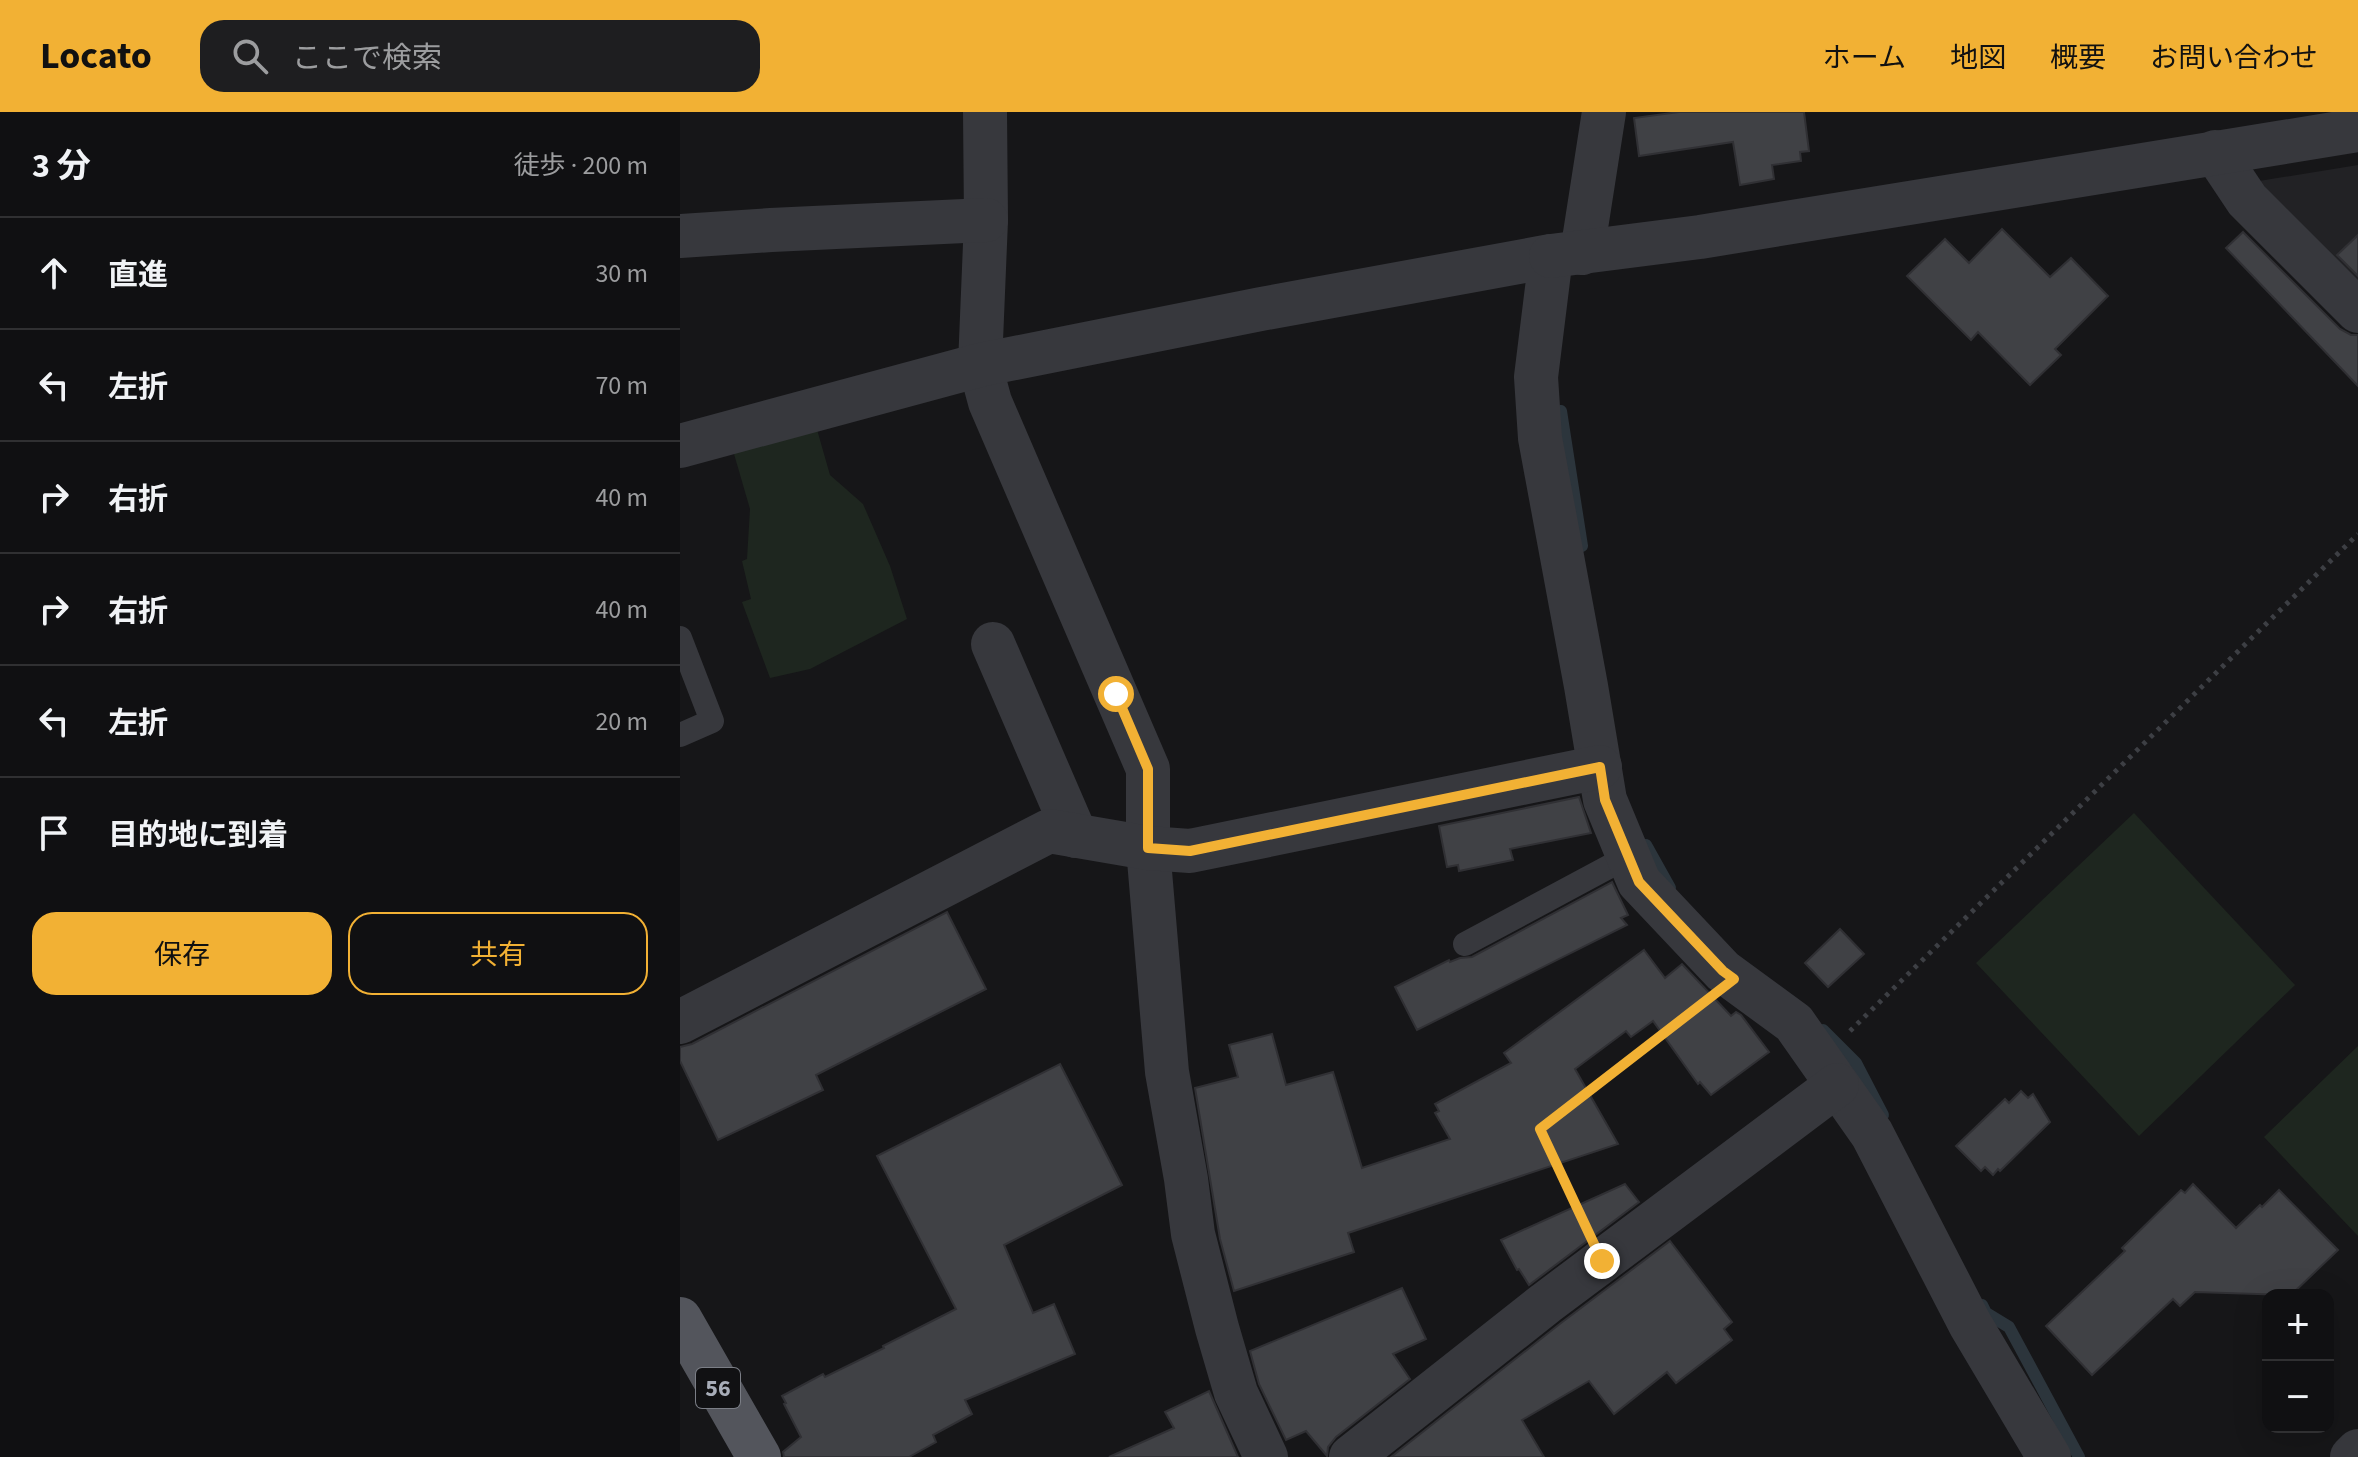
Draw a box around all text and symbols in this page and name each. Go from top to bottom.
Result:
search box [200,20,760,92]
text: Locato [40,29,152,83]
icon: search [228,34,272,78]
text: ここで検索 [292,37,442,80]
text: ホーム [1823,38,1906,78]
text: 地図 [1950,38,2006,78]
text: 概要 [2050,38,2106,78]
text: お問い合わせ [2150,38,2318,78]
text: 3 分 [32,142,91,191]
text: 徒歩 · 200 m [514,147,648,184]
icon: ahead [32,251,76,295]
text: 直進 [108,254,168,297]
text: 30 m [595,255,648,292]
icon: left [32,363,76,407]
text: 左折 [108,366,168,409]
text: 70 m [595,367,648,404]
icon: right [32,475,76,519]
text: 右折 [108,478,168,521]
text: 40 m [595,479,648,516]
icon: right [32,587,76,631]
text: 右折 [108,590,168,633]
text: 40 m [595,591,648,628]
route start [1098,676,1134,712]
icon: left [32,699,76,743]
text: 左折 [108,702,168,745]
text: 20 m [595,703,648,740]
icon: arrive [32,811,76,855]
text: 目的地に到着 [108,814,288,857]
button: 保存 [32,912,332,995]
button: 共有 [348,912,648,995]
route end [1584,1243,1620,1279]
map controls [2262,1289,2334,1433]
button: + [2262,1289,2334,1361]
button: − [2262,1361,2334,1433]
road number: 56 [696,1368,740,1408]

